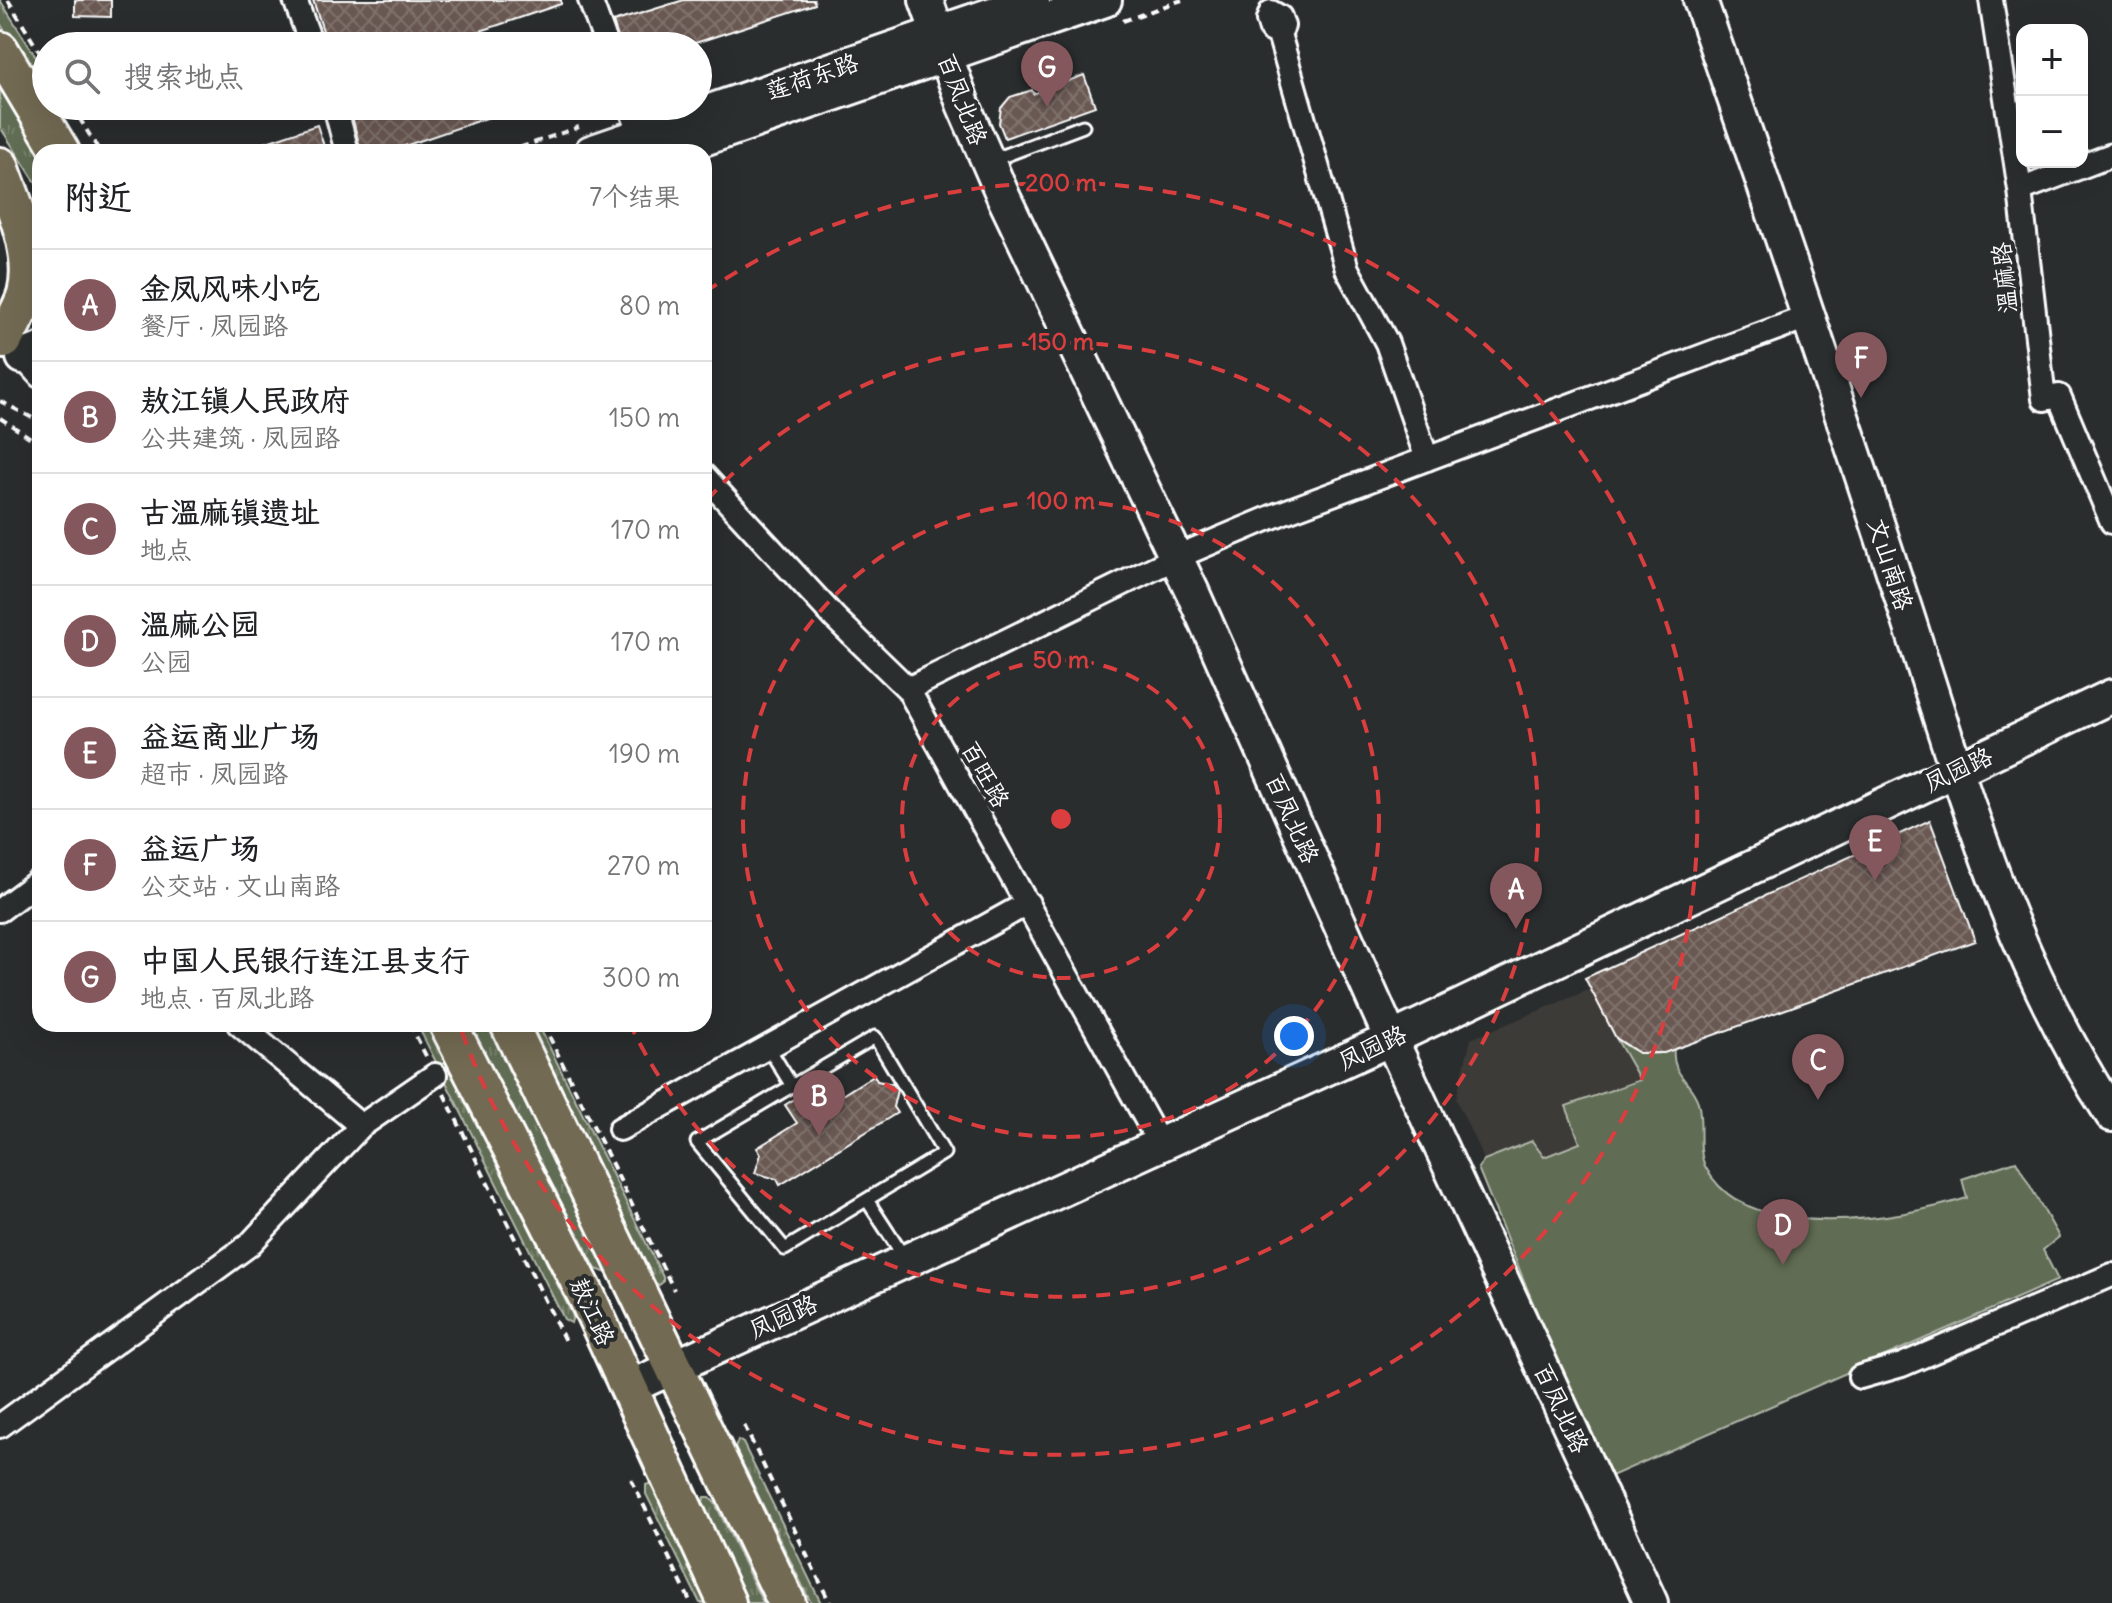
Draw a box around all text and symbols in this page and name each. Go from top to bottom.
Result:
map controls [2016,24,2088,168]
button: + [2016,24,2088,96]
search box [32,32,712,120]
pin: G [1021,41,1073,107]
street label: 莲荷东路 [762,46,862,106]
street label: 百凤北路 [932,49,994,149]
icon: search [60,54,104,98]
text: 搜索地点 [124,57,244,95]
button: − [2016,96,2088,168]
text: 200 m [1025,167,1097,197]
text: 附近 [64,175,132,218]
text: 7个结果 [589,180,680,213]
street label: 温麻路 [1985,241,2023,315]
text: 金凤风味小吃 [140,269,320,307]
text: A [82,289,98,322]
text: 80 m [619,289,680,322]
text: 餐厅 · 凤园路 [140,309,288,342]
text: 150 m [1028,326,1094,356]
pin: F [1835,332,1887,398]
text: 敖江镇人民政府 [140,381,350,419]
text: B [81,401,99,434]
text: 150 m [609,401,680,434]
text: 公共建筑 · 凤园路 [140,421,340,454]
text: 100 m [1027,485,1095,515]
text: 古温麻镇遗址 [140,493,320,531]
text: C [81,513,99,546]
text: 170 m [611,513,680,546]
street label: 文山南路 [1862,514,1920,614]
text: 地点 [140,533,192,566]
text: 温麻公园 [140,605,260,643]
text: D [81,625,99,658]
text: 170 m [611,625,680,658]
text: 50 m [1033,644,1089,674]
text: 公园 [140,645,192,678]
text: 益运商业广场 [140,717,320,755]
street label: 百旺路 [955,735,1017,813]
text: E [82,737,98,770]
text: 190 m [609,737,680,770]
street label: 凤园路 [1919,740,1997,798]
text: 超市 · 凤园路 [140,757,288,790]
street label: 百凤北路 [1260,768,1326,868]
centre of rings [1047,805,1075,833]
pin: E [1849,815,1901,881]
text: 益运广场 [140,829,260,867]
text: F [83,849,97,882]
text: 270 m [607,849,680,882]
pin: A [1490,863,1542,929]
text: 公交站 · 文山南路 [140,869,340,902]
text: 中国人民银行连江县支行 [140,941,470,979]
text: G [81,961,99,994]
text: 300 m [602,961,680,994]
text: 地点 · 百凤北路 [140,981,314,1014]
your location [1274,1016,1314,1056]
street label: 凤园路 [1333,1018,1411,1076]
pin: C [1792,1034,1844,1100]
pin: B [793,1070,845,1136]
pin: D [1757,1199,1809,1265]
street label: 敖江路 [564,1272,622,1350]
street label: 凤园路 [744,1288,822,1344]
street label: 百凤北路 [1528,1358,1596,1458]

